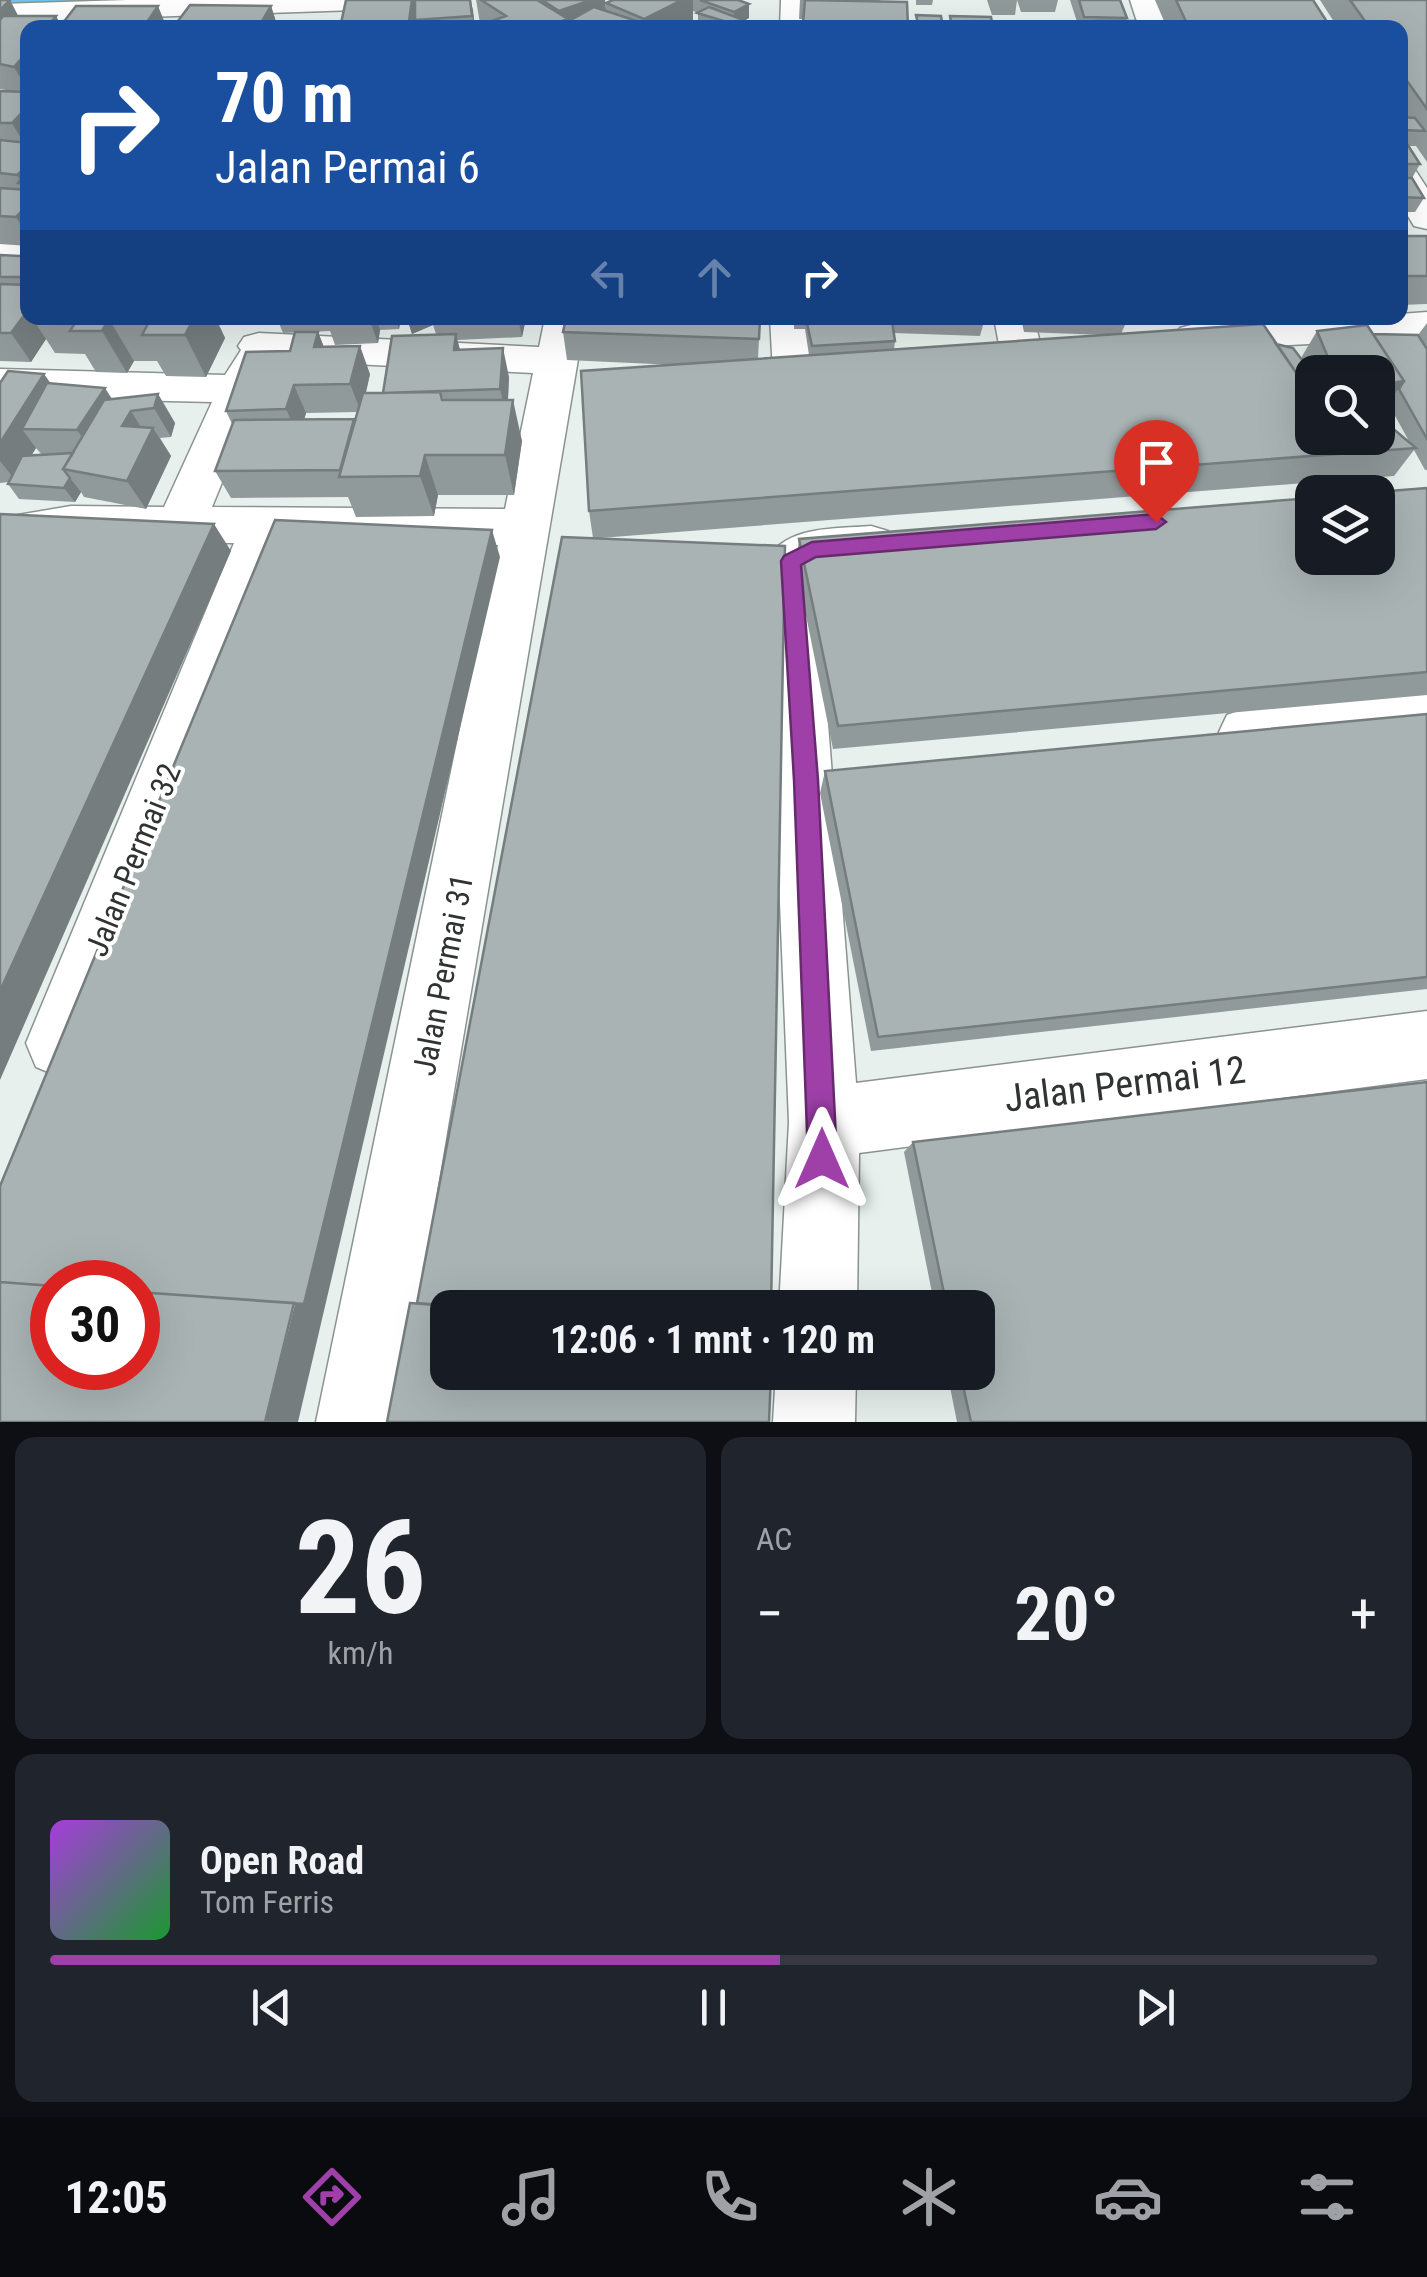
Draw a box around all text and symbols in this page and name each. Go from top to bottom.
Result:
text: 70 m [215,57,354,139]
icon: right [50,60,180,190]
text: Jalan Permai 6 [215,141,480,194]
icon: left [582,250,637,305]
icon: ahead [687,250,742,305]
icon: right [792,250,847,305]
map controls [1295,355,1395,575]
button: search [1295,355,1395,455]
pin [1114,420,1199,523]
icon: arrive [1129,435,1184,490]
button: layers [1295,475,1395,575]
street label: Jalan Permai 32 [77,758,189,962]
street label: Jalan Permai 31 [405,871,481,1079]
street label: Jalan Permai 12 [1002,1047,1248,1121]
position arrow [770,1107,874,1211]
speed limit sign: 30 [30,1260,160,1390]
text: 12:06 · 1 mnt · 120 m [550,1318,875,1362]
text: 26 [295,1492,426,1645]
text: AC [756,1520,792,1558]
text: 20° [1014,1570,1119,1658]
text: − [756,1582,784,1646]
text: + [1350,1582,1377,1646]
text: km/h [328,1634,393,1672]
text: Open Road [200,1839,364,1883]
text: Tom Ferris [200,1883,334,1921]
icon: previous [244,1980,299,2035]
icon: pause [686,1980,741,2035]
icon: next [1128,1980,1183,2035]
icon: directions [297,2162,367,2232]
icon: music [496,2162,566,2232]
icon: phone [695,2162,765,2232]
icon: climate [894,2162,964,2232]
icon: car [1093,2162,1163,2232]
icon: filters [1292,2162,1362,2232]
text: 12:05 [65,2171,168,2224]

